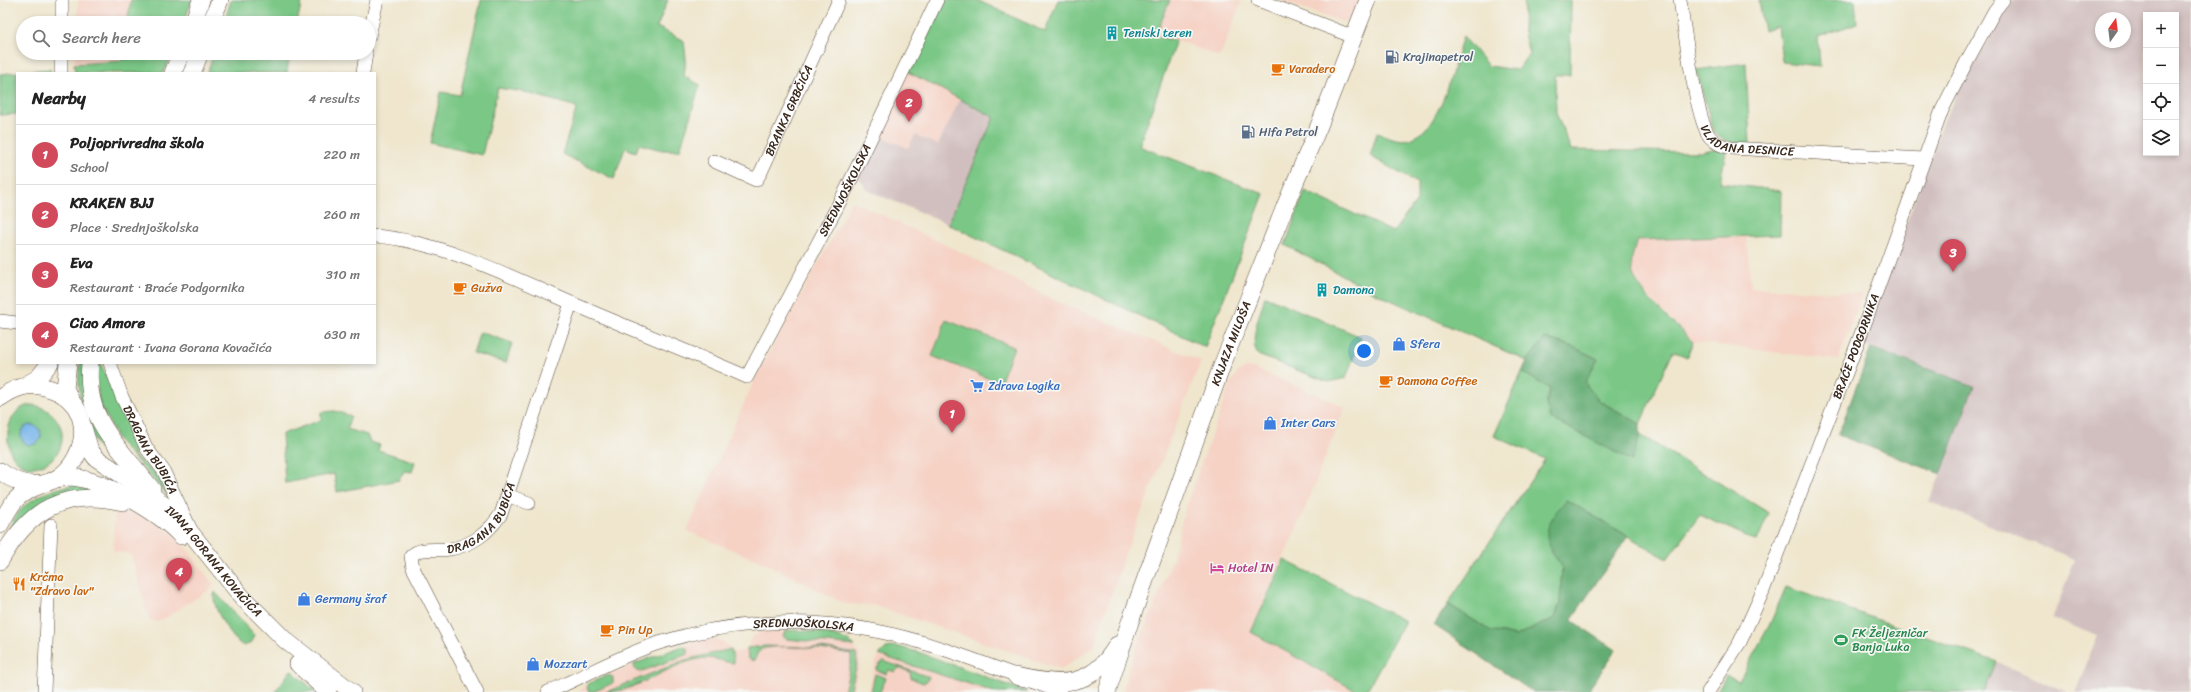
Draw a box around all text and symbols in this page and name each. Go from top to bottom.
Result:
north arrow [2095,12,2131,48]
map controls [2143,12,2179,156]
button: + [2143,12,2179,48]
search box [16,16,376,60]
place label: Teniski teren [1123,22,1192,44]
text: Search here [62,25,141,51]
building icon: Teniski teren [1104,25,1120,41]
icon: search [30,27,52,49]
place label: Krajinapetrol [1403,46,1474,68]
button: − [2143,48,2179,84]
fuel station icon: Krajinapetrol [1384,49,1400,65]
place label: Varadero [1289,58,1335,80]
street label: BRANKA GRBČIĆA [759,61,819,160]
cafe icon: Varadero [1270,61,1286,77]
text: Nearby [32,83,86,113]
button: locate [2143,84,2179,120]
text: 4 results [308,87,360,110]
pin: 2 [896,89,922,122]
button: layers [2143,120,2179,156]
place label: Hifa Petrol [1259,121,1318,143]
street label: VLADANA DESNICE [1694,121,1796,163]
fuel station icon: Hifa Petrol [1240,124,1256,140]
text: Poljoprivredna škola [70,130,204,156]
street label: SREDNJOŠKOLSKA [812,140,878,240]
text: 1 [42,143,48,166]
text: 220 m [323,143,360,166]
text: School [70,156,108,179]
text: KRAKEN BJJ [70,190,153,216]
text: 2 [41,203,49,226]
text: 260 m [324,203,360,226]
text: Place · Srednjoškolska [70,216,199,239]
pin: 3 [1940,239,1966,272]
text: Eva [70,250,93,276]
text: 3 [41,263,49,286]
text: 310 m [326,263,360,286]
text: Restaurant · Braće Podgornika [70,276,245,299]
place label: Gužva [471,277,503,299]
place label: Damona [1333,279,1374,301]
cafe icon: Gužva [452,280,468,296]
building icon: Damona [1314,282,1330,298]
street label: BRAĆE PODGORNIKA [1826,290,1886,402]
street label: KNJAZA MILOŠA [1205,298,1258,389]
text: Ciao Amore [70,310,145,336]
text: 4 [41,323,49,346]
text: 630 m [324,323,360,346]
place label: Sfera [1410,333,1441,355]
text: Restaurant · Ivana Gorana Kovačića [70,336,272,359]
shop icon: Sfera [1391,336,1407,352]
your location [1354,341,1374,361]
place label: Damona Coffee [1397,370,1478,392]
cafe icon: Damona Coffee [1378,373,1394,389]
place label: Zdrava Logika [988,375,1061,397]
supermarket icon: Zdrava Logika [969,378,985,394]
pin: 1 [939,400,965,433]
street label: DRAGANA BUBIĆA [117,402,184,498]
place label: Inter Cars [1280,412,1336,434]
shop icon: Inter Cars [1262,415,1278,431]
street label: DRAGANA BUBIĆA [445,479,522,560]
street label: IVANA GORANA KOVAČIĆA [159,499,268,623]
place label: Hotel IN [1228,557,1274,579]
pin: 4 [166,558,192,591]
hotel icon: Hotel IN [1209,560,1225,576]
place label: Krčma "Zdravo lav" [30,566,95,602]
restaurant icon: Krčma "Zdravo lav" [11,576,27,592]
place label: Germany šraf [315,588,388,610]
shop icon: Germany šraf [296,591,312,607]
street label: SREDNJOŠKOLSKA [752,612,856,638]
place label: Pin Up [618,619,653,641]
cafe icon: Pin Up [599,622,615,638]
place label: FK Željezničar Banja Luka [1852,622,1929,658]
sports icon: FK Željezničar Banja Luka [1833,632,1849,648]
place label: Mozzart [544,653,587,675]
shop icon: Mozzart [525,656,541,672]

